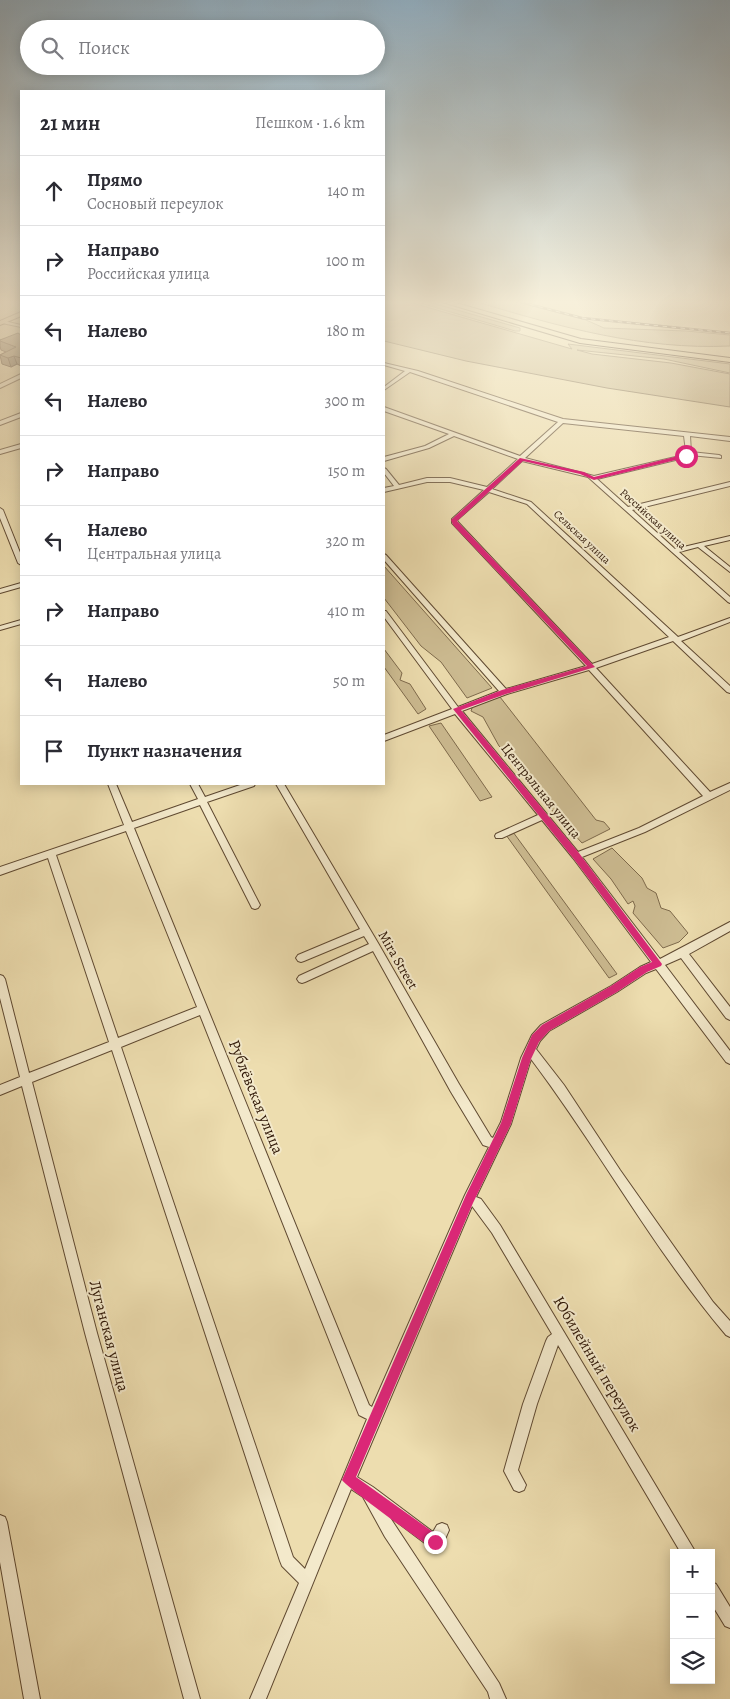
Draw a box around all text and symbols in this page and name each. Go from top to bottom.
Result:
search box [20,20,385,75]
icon: search [38,34,66,62]
text: Поиск [78,35,130,61]
text: 21 мин [40,109,100,137]
text: Пешком · 1.6 km [255,112,365,134]
text: Прямо [87,167,142,193]
icon: ahead [40,177,68,205]
text: 140 m [327,180,365,202]
text: Сосновый переулок [87,193,224,215]
text: Направо [87,237,159,263]
icon: right [40,247,68,275]
text: 100 m [326,250,365,272]
text: Российская улица [87,263,210,285]
icon: left [40,317,68,345]
text: Налево [87,318,147,344]
text: 180 m [327,320,365,342]
icon: left [40,387,68,415]
text: Налево [87,388,147,414]
text: 300 m [325,390,365,412]
route start [675,445,698,468]
icon: right [40,457,68,485]
text: Направо [87,458,159,484]
text: 150 m [328,460,365,482]
street label: Российская улица [617,485,690,553]
street label: Сельская улица [550,507,614,568]
text: Налево [87,517,147,543]
icon: left [40,527,68,555]
text: 320 m [326,530,365,552]
text: Центральная улица [87,543,221,565]
icon: right [40,597,68,625]
text: Направо [87,598,159,624]
text: 410 m [327,600,365,622]
icon: left [40,667,68,695]
text: Налево [87,668,147,694]
text: 50 m [333,670,365,692]
icon: arrive [40,737,68,765]
text: Пункт назначения [87,738,242,764]
street label: Центральная улица [497,739,586,843]
street label: Mira Street [374,927,423,993]
street label: Рублёвская улица [223,1037,289,1158]
street label: Луганская улица [84,1278,135,1395]
street label: Юбилейный переулок [548,1292,646,1436]
route end [424,1531,447,1554]
map controls [670,1549,715,1684]
button: + [670,1549,715,1594]
button: − [670,1594,715,1639]
button: layers [670,1639,715,1684]

